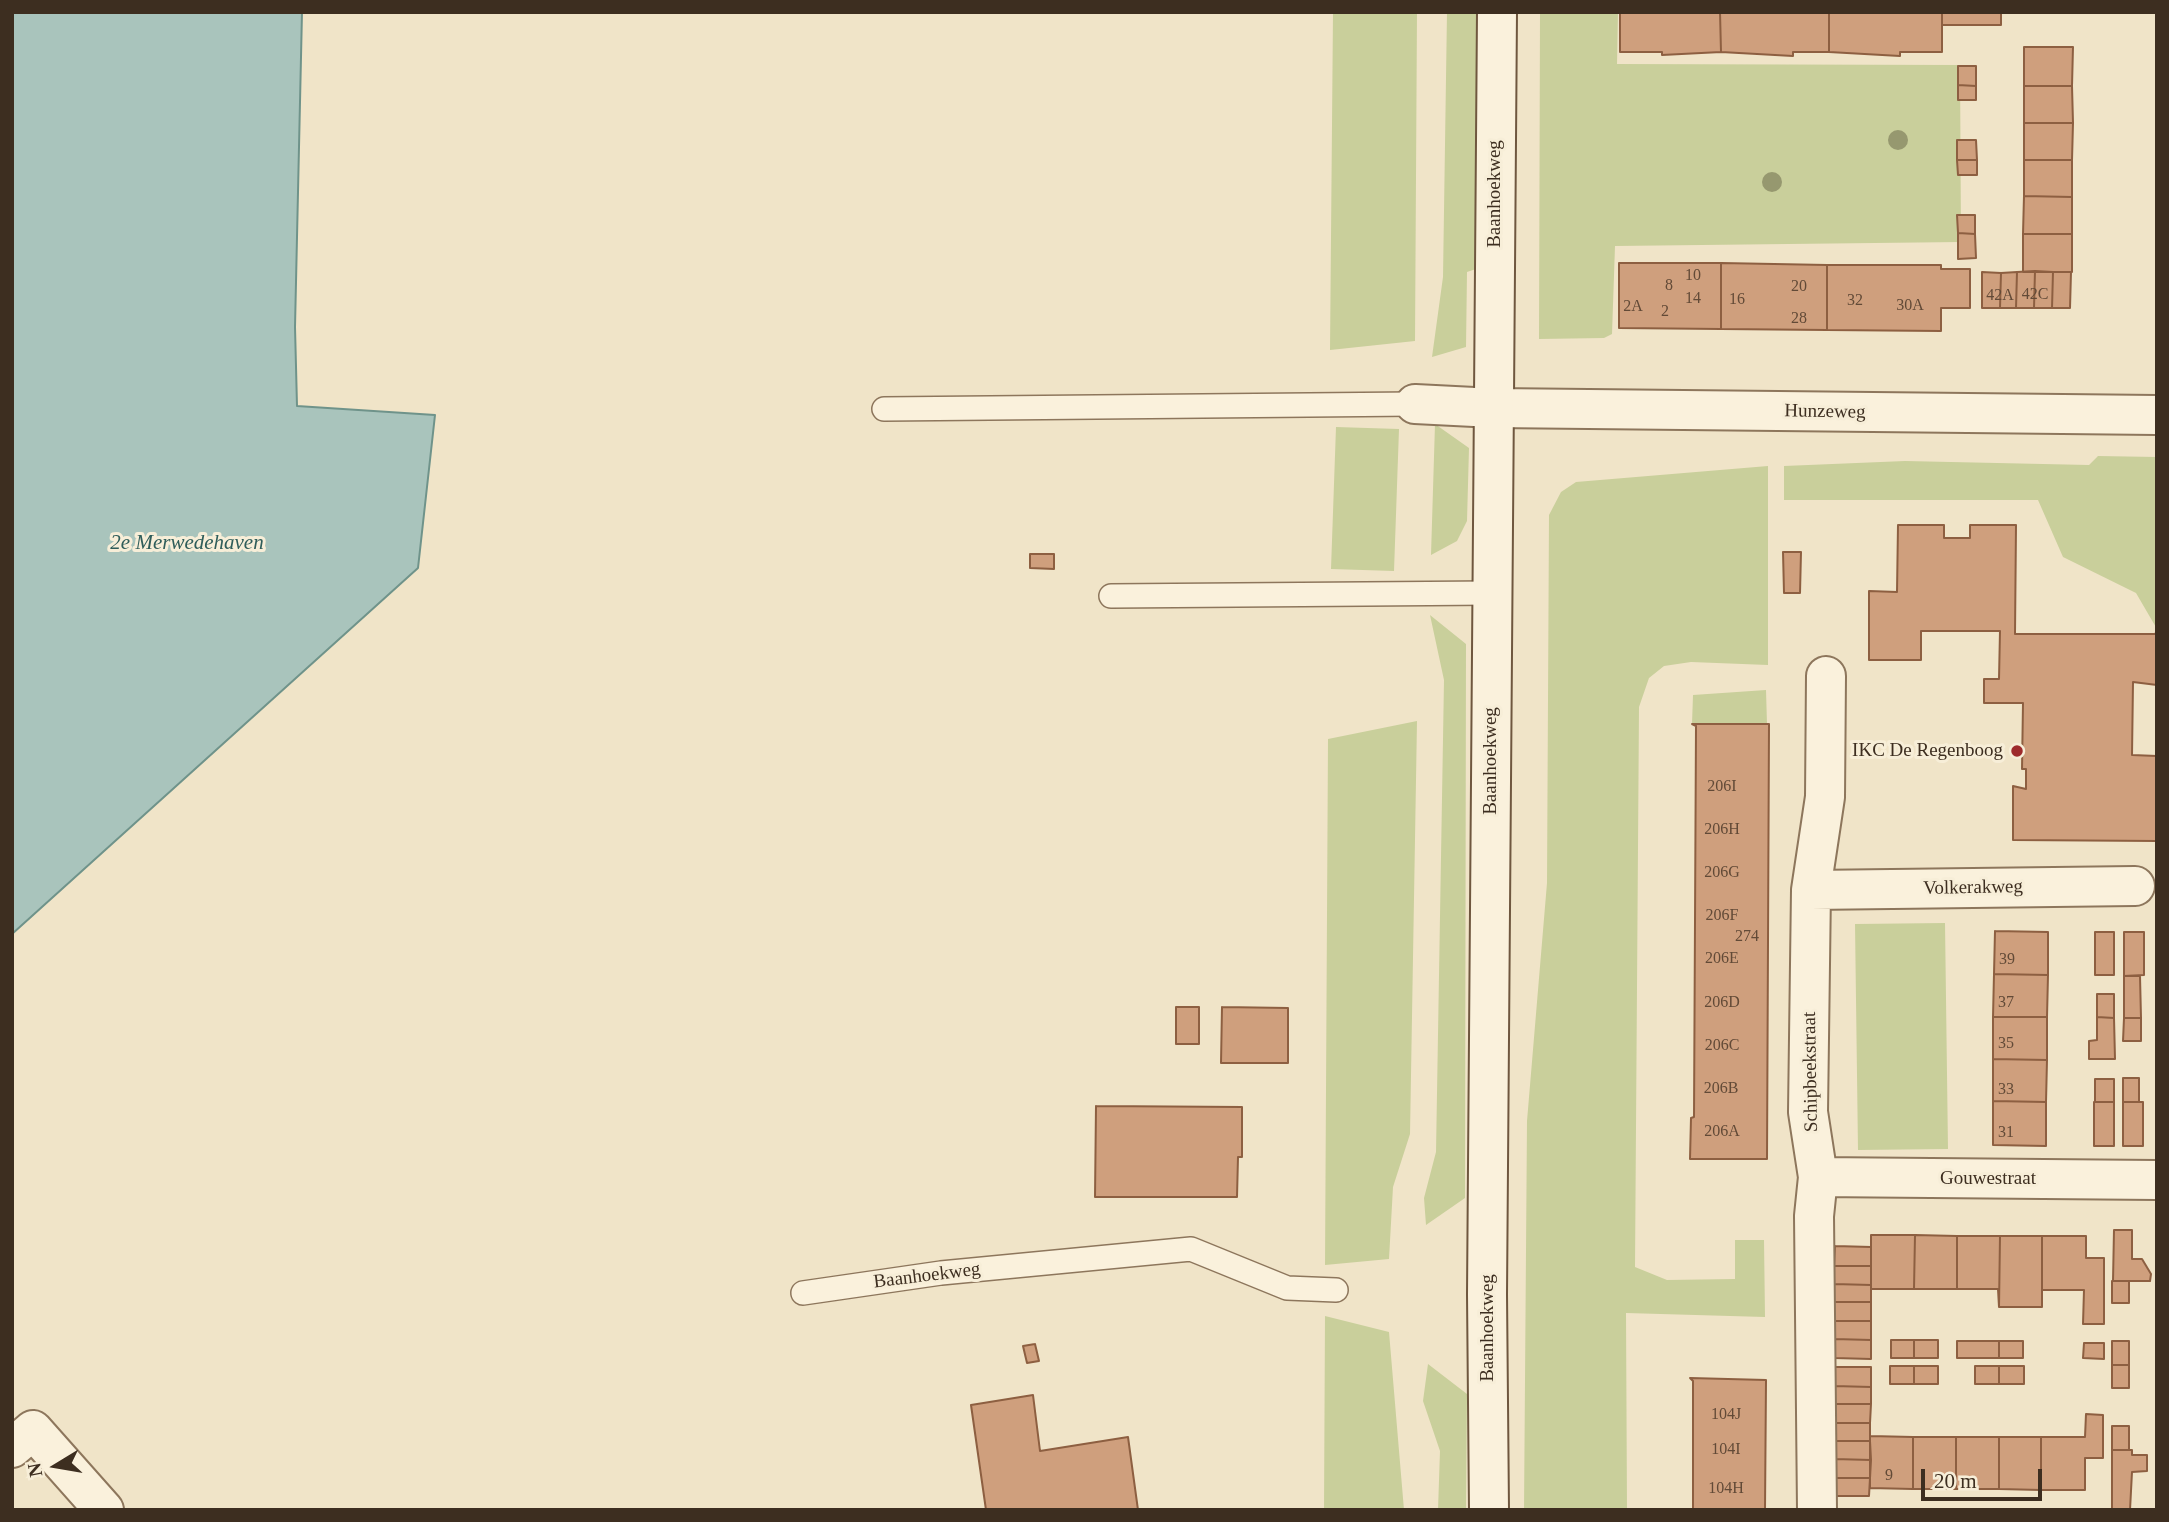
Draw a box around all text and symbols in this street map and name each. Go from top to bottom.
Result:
street label: Baanhoekweg [1484,140,1506,248]
house number: 10 [1685,266,1701,286]
house number: 8 [1665,276,1673,296]
house number: 20 [1791,277,1807,297]
house number: 42C [2022,285,2048,305]
house number: 42A [1986,286,2014,306]
house number: 14 [1685,289,1701,309]
house number: 16 [1729,290,1745,310]
house number: 32 [1847,291,1863,311]
house number: 30A [1896,296,1924,316]
house number: 2A [1623,297,1643,317]
house number: 2 [1661,302,1669,322]
house number: 28 [1791,309,1807,329]
street label: Hunzeweg [1784,400,1866,424]
water label: 2e Merwedehaven [110,530,264,556]
street label: Baanhoekweg [1480,707,1502,815]
place label: IKC De Regenboog [1852,740,2003,762]
marker: IKC De Regenboog [2009,743,2025,759]
house number: 206I [1707,777,1737,797]
house number: 206H [1704,820,1740,840]
house number: 206G [1704,863,1740,883]
street label: Volkerakweg [1923,876,2023,900]
house number: 206F [1706,906,1738,926]
house number: 274 [1735,927,1759,947]
house number: 206E [1705,949,1739,969]
house number: 39 [1999,950,2015,970]
house number: 206D [1704,993,1740,1013]
house number: 37 [1998,993,2014,1013]
street label: Schipbeekstraat [1799,1012,1823,1132]
house number: 35 [1998,1034,2014,1054]
house number: 206C [1705,1036,1739,1056]
house number: 206B [1704,1079,1738,1099]
house number: 33 [1998,1080,2014,1100]
house number: 206A [1704,1122,1740,1142]
house number: 31 [1998,1123,2014,1143]
street label: Gouwestraat [1940,1168,2036,1190]
street label: Baanhoekweg [872,1258,982,1294]
street label: Baanhoekweg [1477,1274,1499,1382]
house number: 104J [1711,1405,1741,1425]
north arrow [21,1431,91,1501]
house number: 104I [1711,1440,1741,1460]
scale bar [1924,1456,2045,1500]
text: N [23,1461,47,1479]
house number: 9 [1885,1466,1893,1486]
text: 20 m [1934,1469,1977,1493]
house number: 104H [1708,1479,1744,1499]

